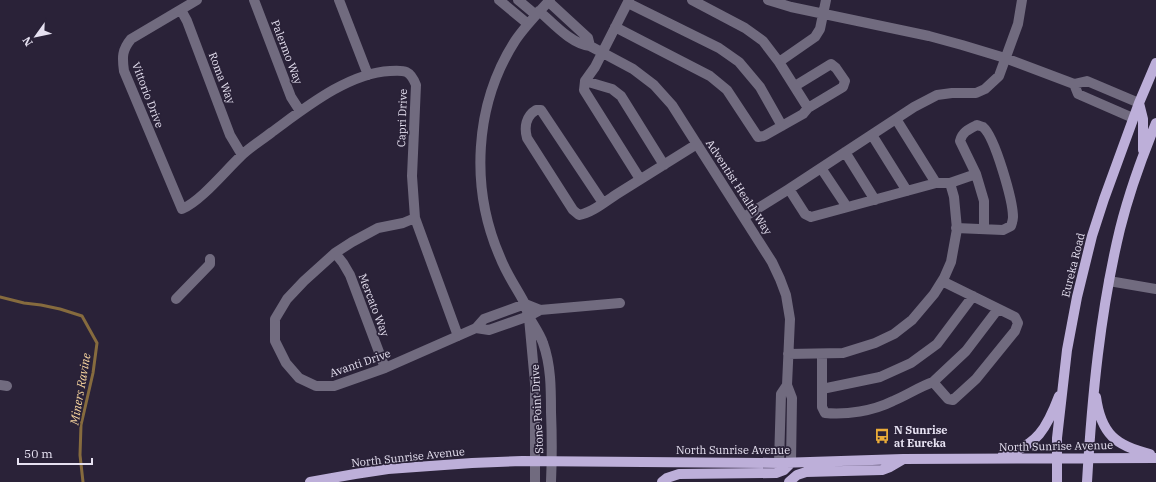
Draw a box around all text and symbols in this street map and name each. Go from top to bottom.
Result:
north arrow [16,16,56,56]
street label: Palermo Way [268,18,306,86]
text: N [19,34,36,49]
street label: Roma Way [206,50,238,106]
street label: Vittorio Drive [129,60,167,130]
street label: Capri Drive [394,88,410,147]
street label: Adventist Health Way [703,137,775,237]
street label: Eureka Road [1058,231,1088,299]
street label: Mercato Way [356,272,392,339]
street label: Avanti Drive [328,346,392,380]
water label: Miners Ravine [66,351,94,427]
street label: Stone Point Drive [528,364,546,454]
place label: N Sunrise at Eureka [894,423,948,450]
bus stop icon: N Sunrise at Eureka [873,427,891,445]
street label: North Sunrise Avenue [999,438,1113,454]
scale bar [18,440,92,466]
street label: North Sunrise Avenue [676,443,790,457]
street label: North Sunrise Avenue [351,444,466,470]
text: 50 m [24,446,53,461]

